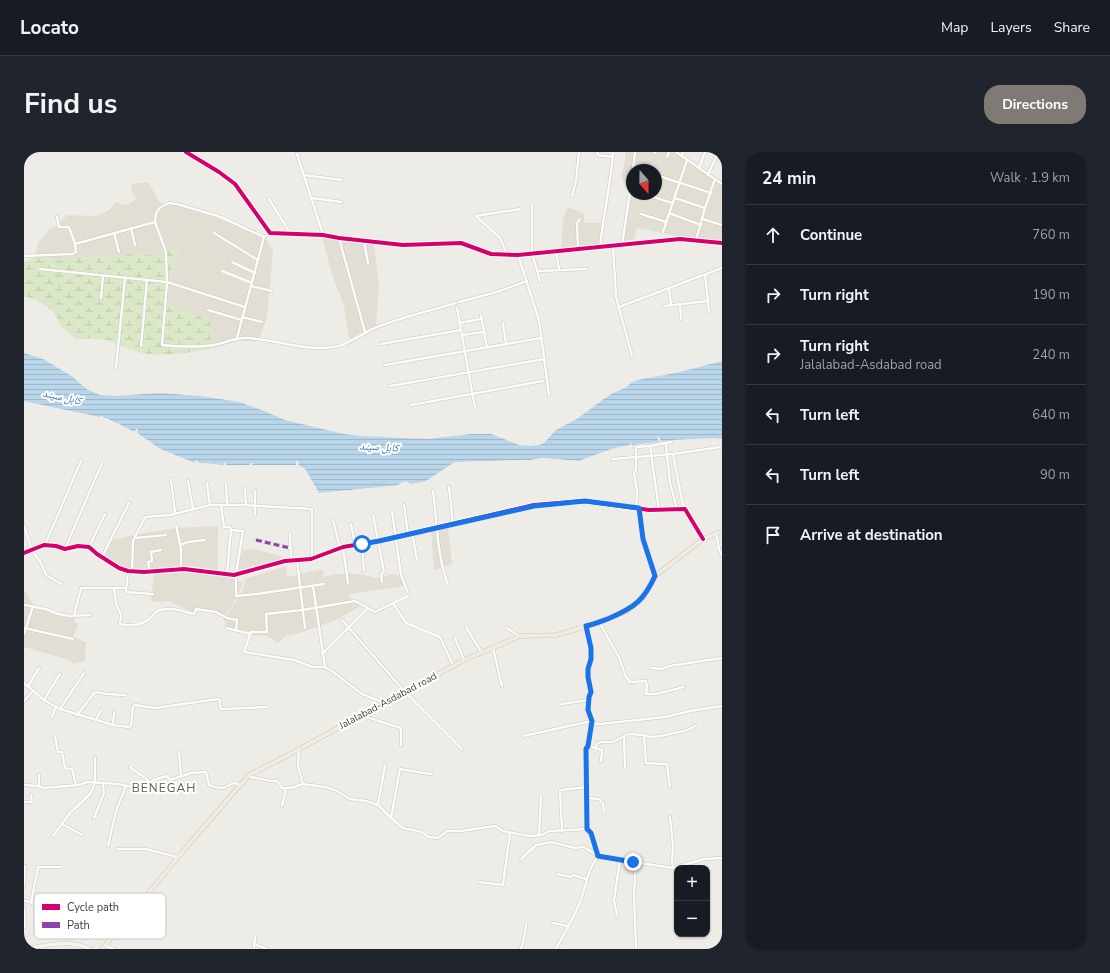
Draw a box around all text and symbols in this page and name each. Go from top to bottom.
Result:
text: Locato [20,15,79,41]
text: Map [941,18,968,37]
text: Layers [990,18,1032,37]
text: Share [1054,18,1090,37]
text: Find us [24,85,118,123]
button: Directions [984,85,1086,124]
north arrow [626,164,662,200]
text: 24 min [762,167,816,190]
text: Walk · 1.9 km [990,169,1070,187]
icon: ahead [762,224,784,246]
text: Continue [800,225,862,245]
text: 760 m [1032,226,1070,244]
icon: right [762,284,784,306]
text: Turn right [800,285,869,305]
text: 190 m [1032,286,1070,304]
text: Turn right [800,336,869,356]
icon: right [762,344,784,366]
text: 240 m [1032,346,1070,364]
text: Jalalabad-Asdabad road [800,356,942,374]
water label: کابل سيند [41,386,85,409]
icon: left [762,404,784,426]
text: Turn left [800,405,859,425]
text: 640 m [1032,406,1070,424]
water label: کابل سيند [359,438,401,456]
icon: left [762,464,784,486]
text: Turn left [800,465,859,485]
text: 90 m [1040,466,1070,484]
icon: arrive [762,524,784,546]
text: Arrive at destination [800,525,943,545]
route start [353,535,371,553]
street label: Jalalabad-Asdabad road [336,669,440,733]
district label: BENEGAH [132,780,196,796]
route end [624,853,642,871]
map controls [674,865,710,937]
button: + [674,865,710,901]
legend [34,893,166,939]
text: Cycle path [67,900,119,915]
button: − [674,901,710,937]
text: Path [67,918,90,933]

